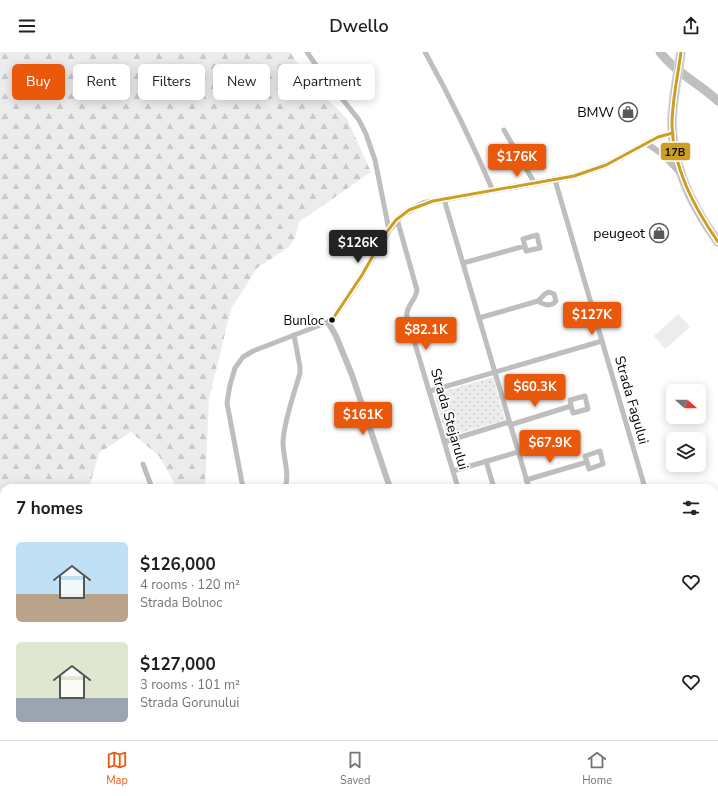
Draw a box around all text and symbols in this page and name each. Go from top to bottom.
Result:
text: Dwello [329,14,389,38]
icon: menu [16,15,38,37]
icon: share [680,15,702,37]
chip: Buy [12,64,65,100]
chip: Rent [73,64,130,100]
chip: Filters [138,64,205,100]
chip: New [213,64,270,100]
chip: Apartment [278,64,375,100]
shop icon: BMW [617,101,639,123]
place label: BMW [577,103,615,122]
line badge: 17B [660,142,691,161]
pin: $176K [489,144,545,178]
text: 17B [665,145,685,160]
text: $176K [497,148,537,166]
shop icon: peugeot [648,222,670,244]
place label: peugeot [593,224,645,243]
pin: $126K [330,230,386,264]
text: $126K [338,234,378,252]
pin: $127K [564,302,620,336]
text: $127K [572,306,612,324]
place label: Bunloc [284,312,324,330]
marker: Bunloc [327,315,337,325]
pin: $82.1K [393,317,459,351]
text: $82.1K [404,321,448,339]
street label: Strada Fagului [610,354,653,447]
street label: Strada Stejarului [426,366,473,472]
pin: $60.3K [502,374,568,408]
text: $60.3K [513,378,557,396]
north arrow [666,384,706,424]
map controls [666,384,706,472]
pin: $161K [335,402,391,436]
text: $161K [343,406,383,424]
pin: $67.9K [517,430,583,464]
button: layers [666,432,706,472]
text: $67.9K [528,434,572,452]
text: 7 homes [16,497,83,520]
icon: filters [680,497,702,519]
text: $126,000 [140,553,216,576]
icon: home [48,558,96,606]
icon: heart [680,571,702,593]
text: 4 rooms · 120 m² [140,576,240,594]
text: Strada Bolnoc [140,594,222,612]
text: $127,000 [140,653,216,676]
icon: home [48,658,96,706]
icon: heart [680,671,702,693]
text: 3 rooms · 101 m² [140,676,240,694]
text: Strada Gorunului [140,694,239,712]
tab: Map [106,749,128,788]
tab: Saved [340,749,370,788]
tab: Home [582,749,612,788]

